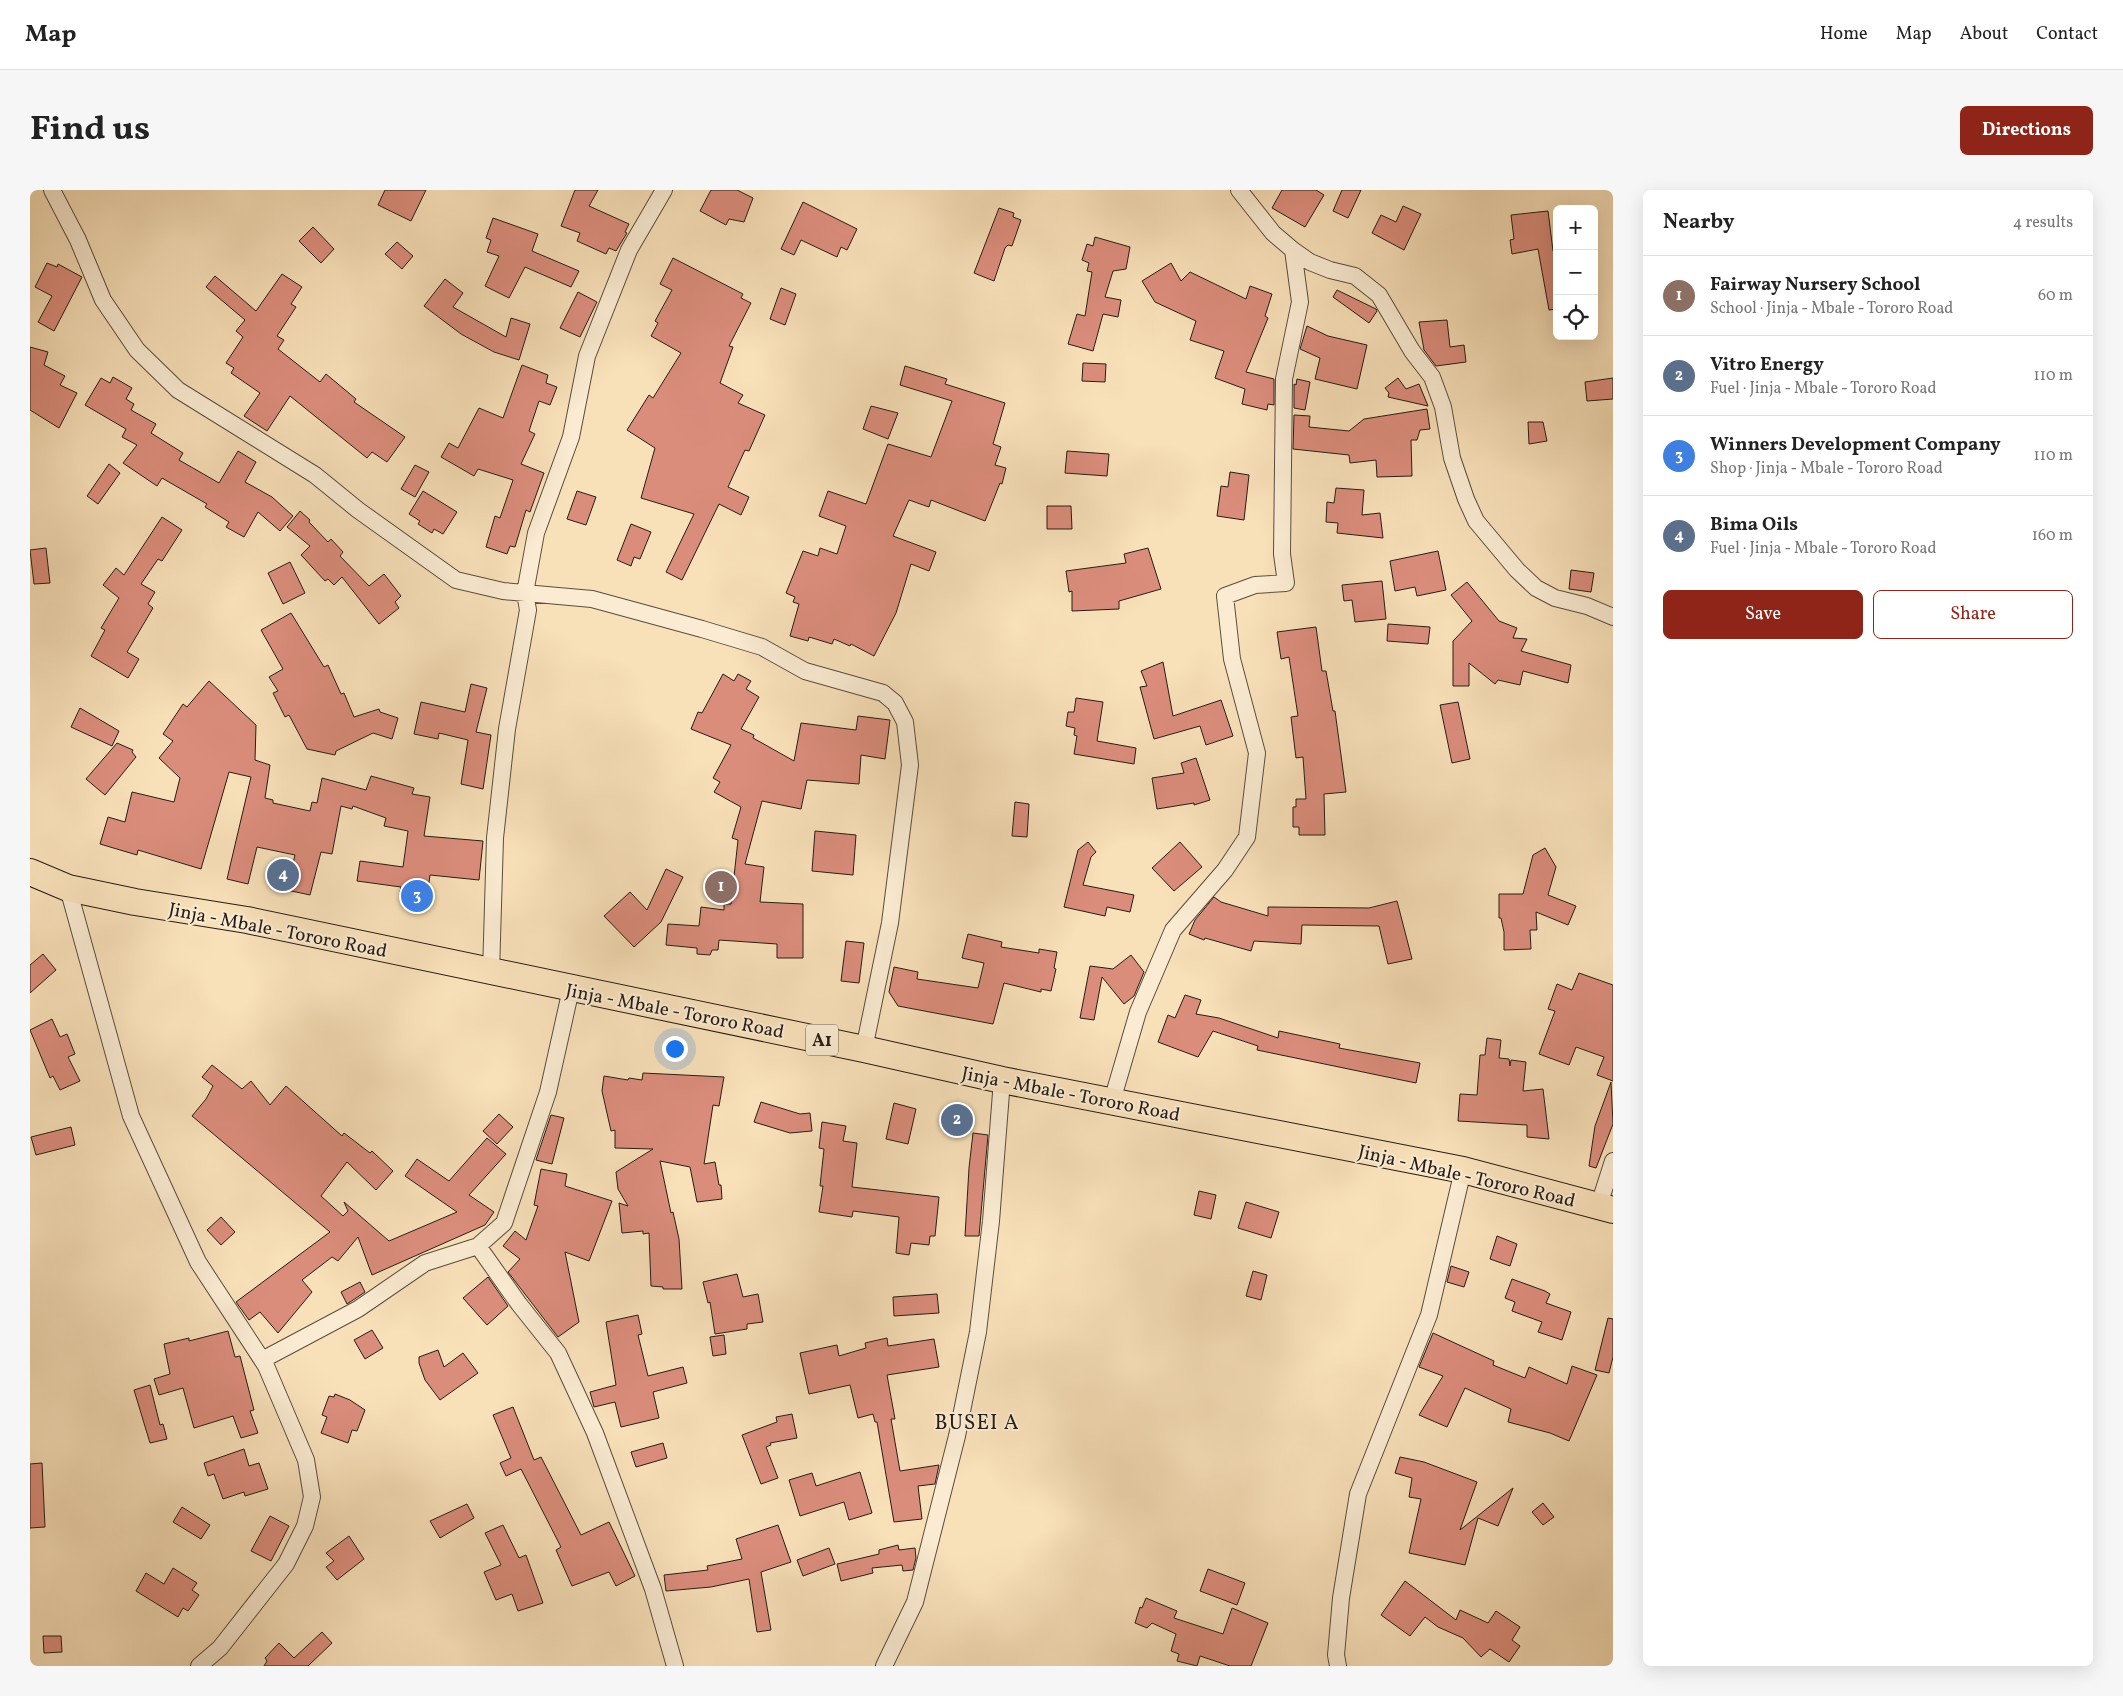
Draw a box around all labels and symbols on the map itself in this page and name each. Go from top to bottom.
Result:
pin: 4 [267,856,299,894]
pin: 1 [705,868,737,906]
pin: 3 [401,877,433,915]
street label: Jinja - Mbale - Tororo Road [166,897,389,965]
street label: Jinja - Mbale - Tororo Road [563,978,786,1046]
road number: A1 [806,1024,838,1056]
your location [662,1036,688,1062]
street label: Jinja - Mbale - Tororo Road [959,1061,1182,1129]
pin: 2 [941,1101,973,1139]
street label: Jinja - Mbale - Tororo Road [1355,1139,1578,1215]
district label: BUSEI A [935,1409,1019,1438]

